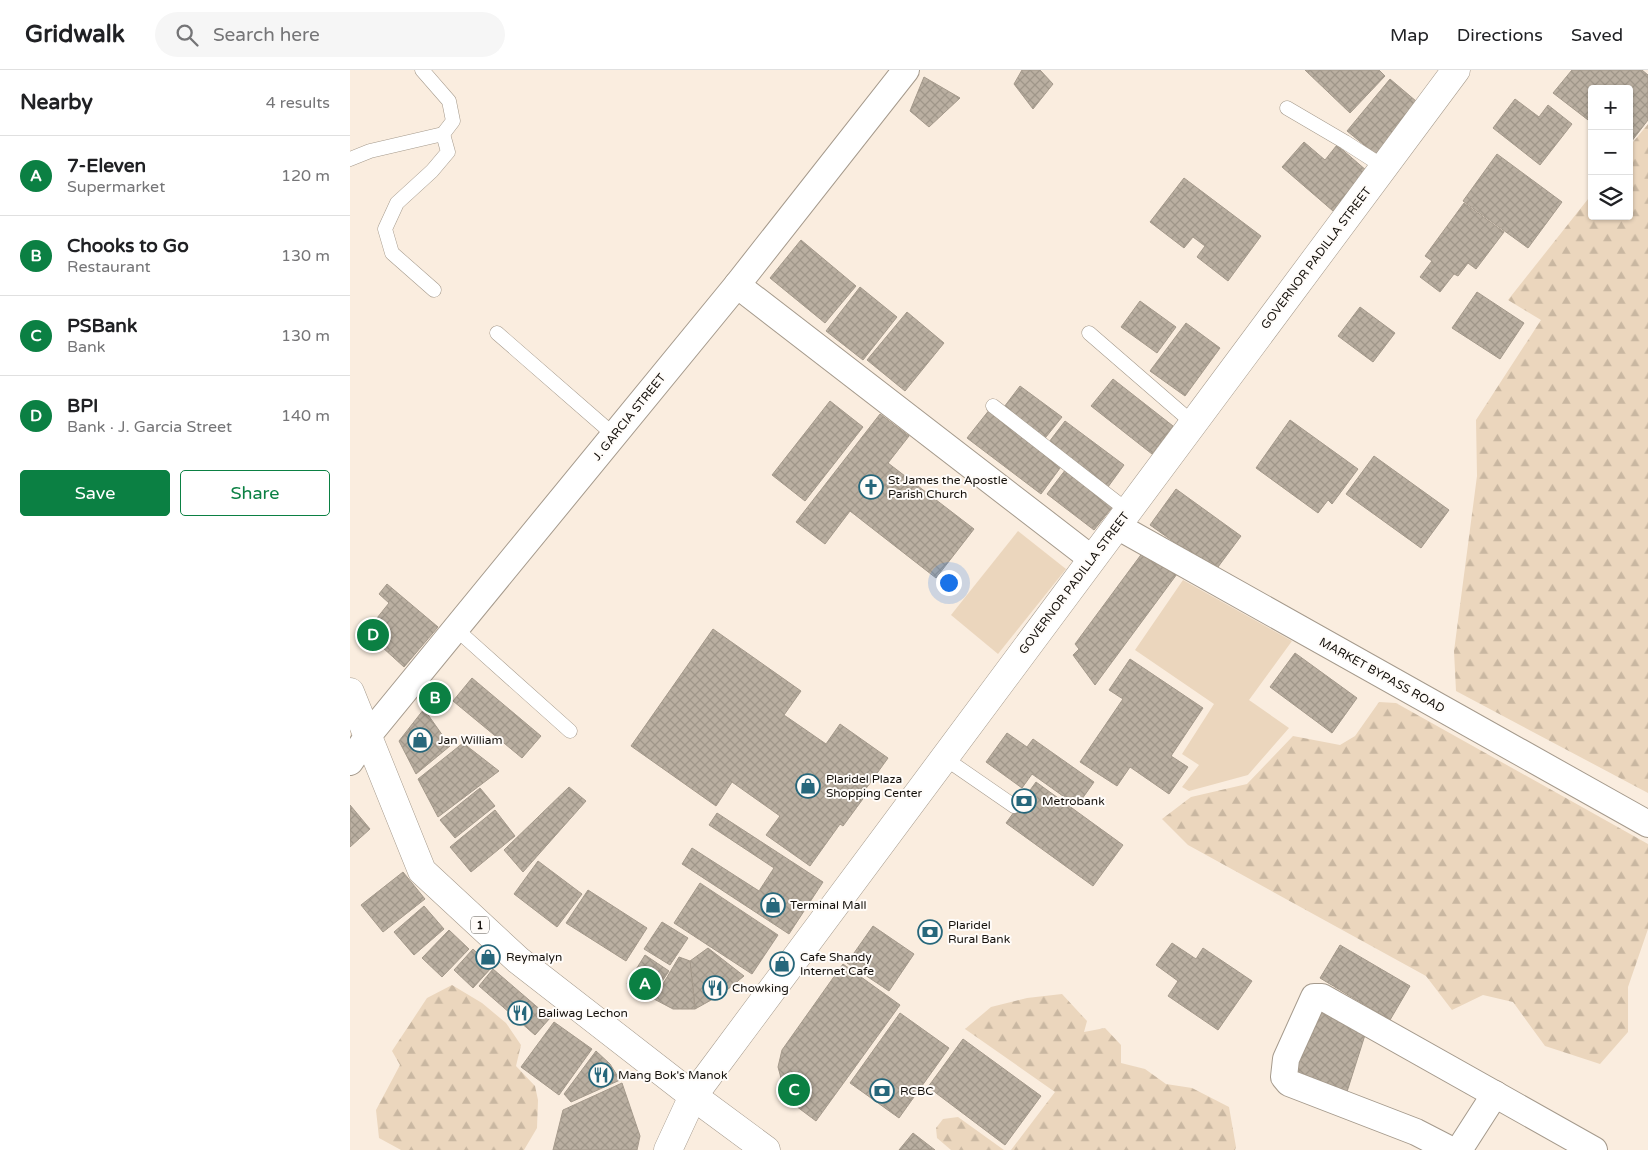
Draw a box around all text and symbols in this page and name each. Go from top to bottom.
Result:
search box [155,12,505,57]
text: Gridwalk [25,20,125,49]
icon: search [173,21,201,49]
text: Search here [213,24,320,46]
text: Map [1390,24,1429,46]
text: Directions [1457,24,1543,46]
text: Saved [1571,24,1623,46]
map controls [1588,85,1633,220]
button: + [1588,85,1633,130]
text: Nearby [20,90,93,115]
text: 4 results [266,93,330,113]
button: − [1588,130,1633,175]
text: 7-Eleven [67,155,146,177]
text: A [30,166,42,186]
text: 120 m [281,166,330,186]
button: layers [1588,175,1633,220]
text: Supermarket [67,177,165,197]
street label: GOVERNOR PADILLA STREET [1258,184,1374,332]
text: Chooks to Go [67,235,189,257]
text: B [30,246,42,266]
text: 130 m [281,246,330,266]
text: Restaurant [67,257,151,277]
text: PSBank [67,315,137,337]
text: C [30,326,42,346]
text: 130 m [281,326,330,346]
text: Bank [67,337,106,357]
street label: J. GARCIA STREET [590,370,669,463]
text: BPI [67,395,98,417]
text: D [30,406,42,426]
text: 140 m [281,406,330,426]
text: Bank · J. Garcia Street [67,417,232,437]
button: Save [20,470,170,516]
button: Share [180,470,330,516]
place label: St James the Apostle Parish Church [888,473,1008,501]
church icon: St James the Apostle Parish Church [858,474,884,500]
street label: GOVERNOR PADILLA STREET [1016,509,1132,657]
your location [936,570,962,596]
pin: D [357,616,389,654]
street label: MARKET BYPASS ROAD [1317,635,1447,715]
pin: B [419,679,451,717]
shop icon: Jan William [407,727,433,753]
place label: Jan William [438,733,503,747]
place label: Plaridel Plaza Shopping Center [826,772,922,800]
shop icon: Plaridel Plaza Shopping Center [795,773,821,799]
bank icon: Metrobank [1011,788,1037,814]
place label: Metrobank [1042,794,1105,808]
shop icon: Terminal Mall [760,892,786,918]
place label: Terminal Mall [790,898,866,912]
road number: 1 [471,916,489,934]
place label: Plaridel Rural Bank [948,918,1011,946]
bank icon: Plaridel Rural Bank [917,919,943,945]
shop icon: Reymalyn [475,944,501,970]
place label: Reymalyn [506,950,562,964]
place label: Cafe Shandy Internet Cafe [800,950,874,978]
shop icon: Cafe Shandy Internet Cafe [769,951,795,977]
pin: A [629,965,661,1003]
restaurant icon: Chowking [702,975,728,1001]
place label: Chowking [732,981,789,995]
restaurant icon: Baliwag Lechon [507,1000,533,1026]
place label: Baliwag Lechon [538,1006,628,1020]
restaurant icon: Mang Bok's Manok [588,1062,614,1088]
place label: Mang Bok's Manok [618,1068,728,1082]
pin: C [778,1071,810,1109]
bank icon: RCBC [869,1078,895,1104]
place label: RCBC [900,1084,934,1098]

